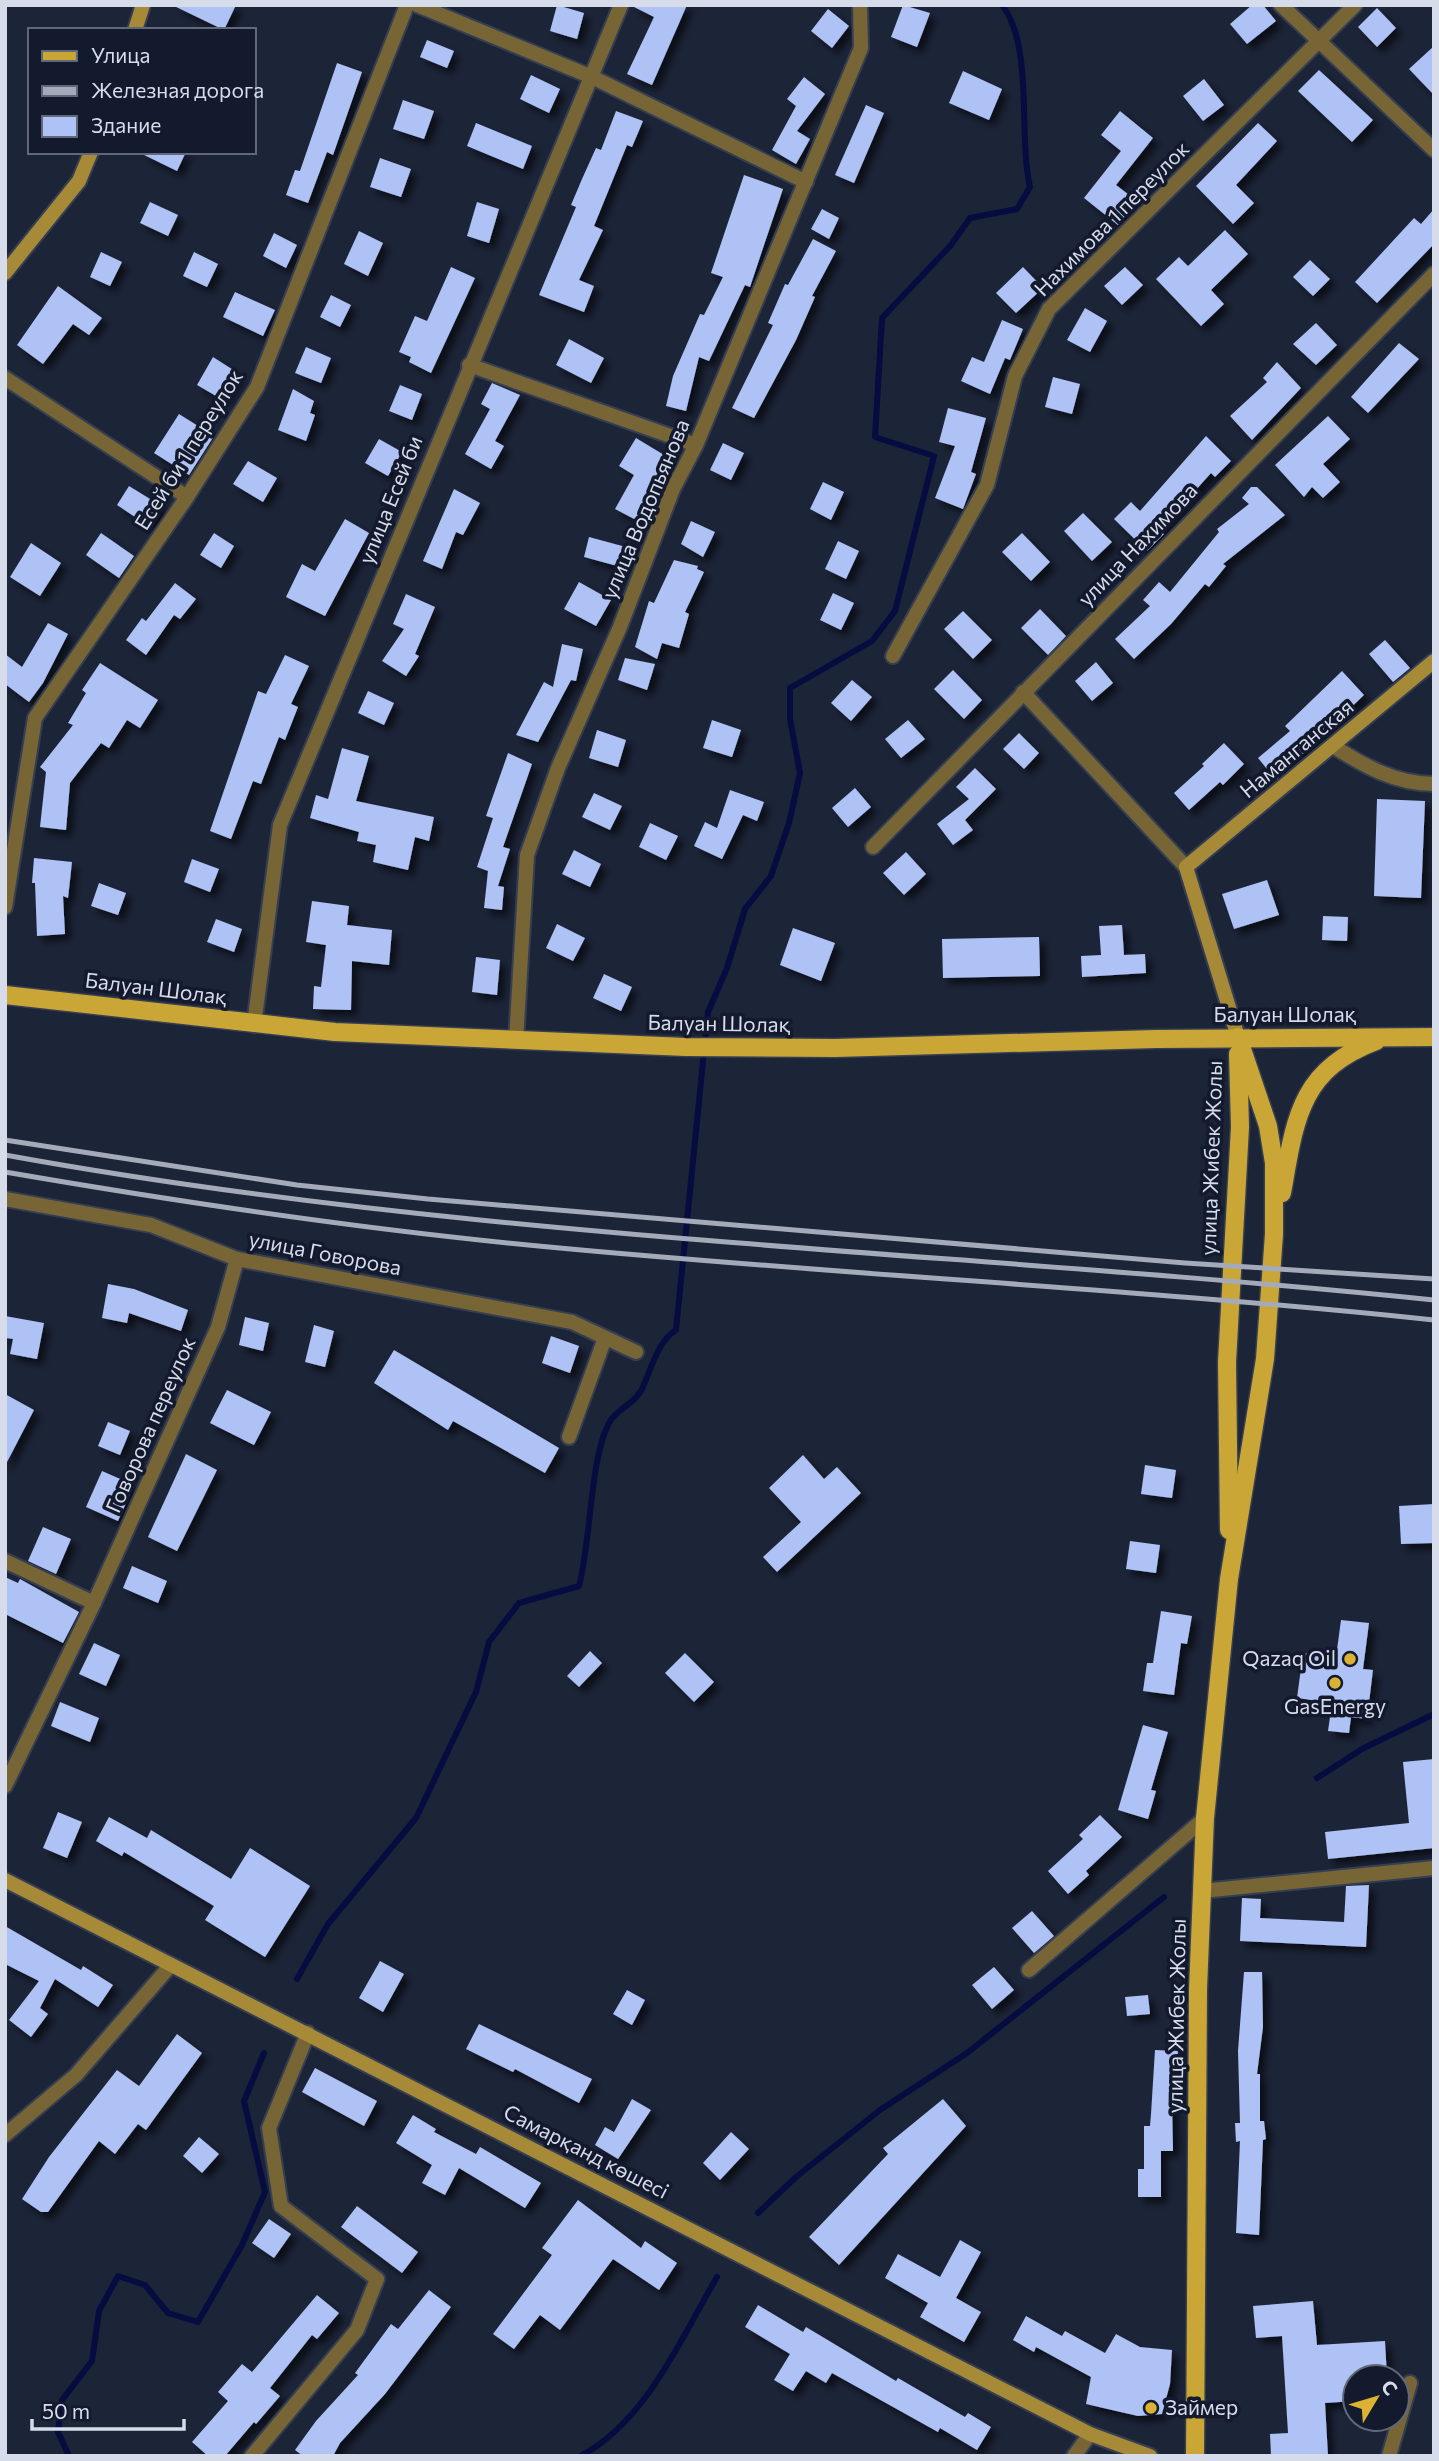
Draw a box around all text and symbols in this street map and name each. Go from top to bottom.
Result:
legend [28,28,256,154]
text: Улица [91,42,150,67]
text: Железная дорога [91,77,264,102]
text: Здание [91,112,161,137]
street label: Нахимова 1 переулок [1028,135,1194,301]
street label: Есей би 1 переулок [128,365,247,534]
street label: улица Водопьянова [595,415,694,602]
street label: улица Есей би [352,432,427,567]
street label: улица Нахимова [1072,477,1202,610]
street label: Наманганская [1234,693,1358,802]
street label: Балуан Шолақ [84,966,229,1009]
street label: Балуан Шолақ [1214,1001,1357,1026]
street label: Балуан Шолақ [647,1009,791,1036]
street label: улица Жибек Жолы [1195,1060,1226,1256]
street label: улица Говорова [247,1225,404,1280]
street label: Говорова переулок [100,1333,200,1516]
place label: Qazaq Oil [1242,1645,1336,1670]
marker: Qazaq Oil [1342,1651,1358,1667]
marker: GasEnergy [1327,1675,1343,1691]
place label: GasEnergy [1284,1693,1386,1718]
street label: улица Жибек Жолы [1161,1918,1190,2114]
street label: Самарқанд көшесі [500,2098,673,2203]
north arrow [1341,2363,1411,2433]
text: С [1377,2375,1403,2399]
scale bar [32,2388,184,2432]
place label: Займер [1165,2394,1238,2419]
text: 50 m [42,2398,90,2423]
marker: Займер [1143,2400,1159,2416]

